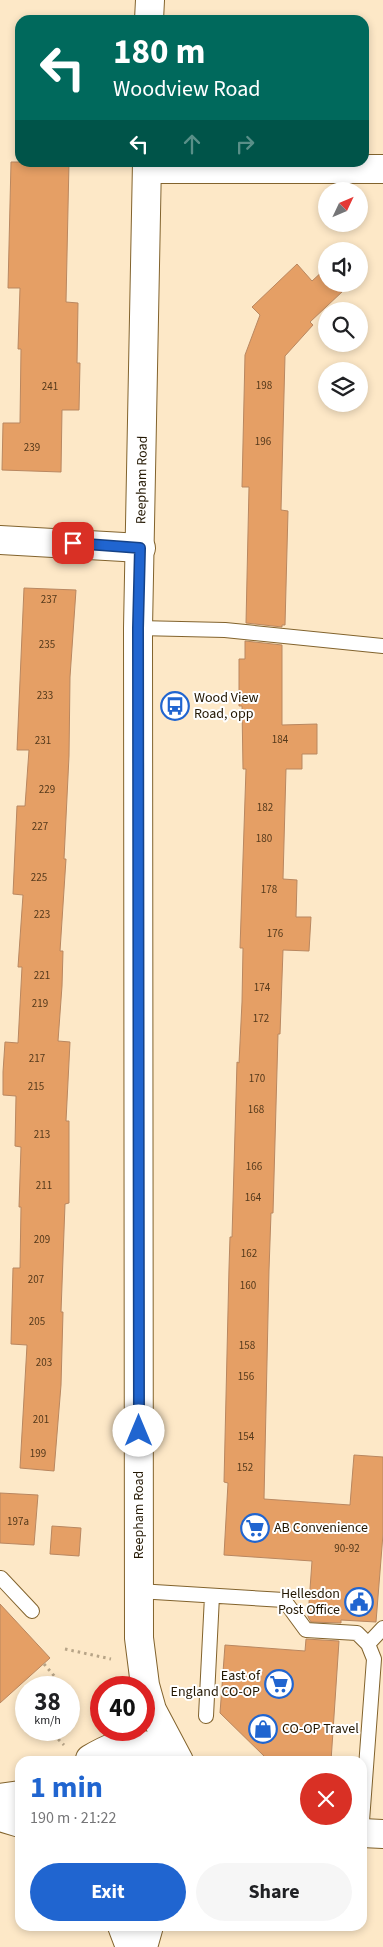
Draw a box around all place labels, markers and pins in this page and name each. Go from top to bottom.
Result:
pin [52,522,94,564]
place label: Wood View Road, opp [194,688,259,724]
bus stop icon: Wood View Road, opp [160,691,190,721]
supermarket icon: AB Convenience [240,1513,270,1543]
place label: AB Convenience [274,1518,368,1538]
place label: Hellesdon Post Office [278,1584,340,1620]
public building icon: Hellesdon Post Office [344,1587,374,1617]
place label: East of England CO-OP [171,1666,261,1702]
supermarket icon: East of England CO-OP [264,1669,294,1699]
shop icon: CO-OP Travel [248,1714,278,1744]
place label: CO-OP Travel [282,1719,359,1739]

